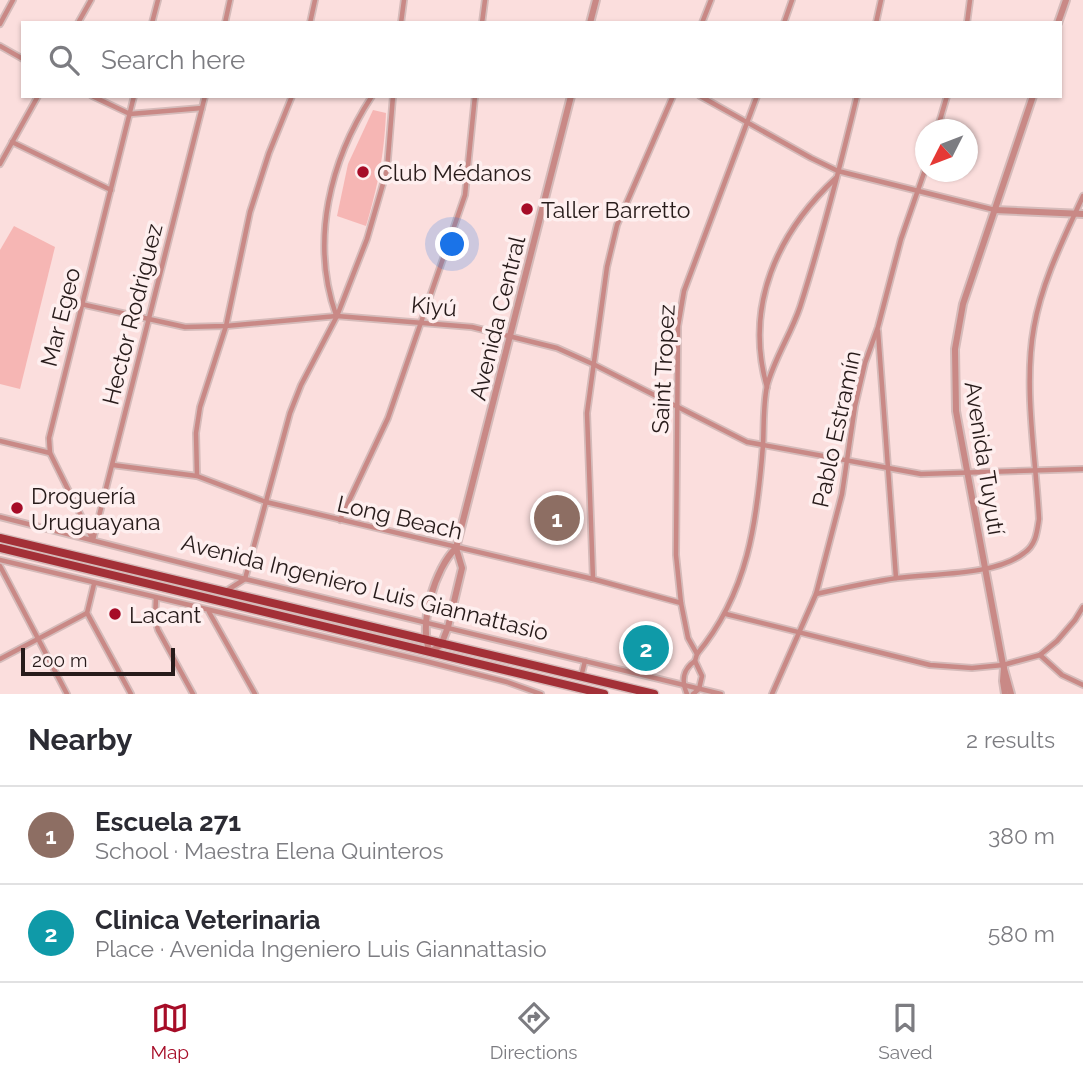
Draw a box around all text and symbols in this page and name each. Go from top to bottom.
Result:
search box [21,21,1062,98]
icon: search [45,41,83,79]
text: Search here [101,45,245,75]
north arrow [915,119,978,182]
place label: Club Médanos [377,159,531,186]
marker: Club Médanos [355,164,371,180]
place label: Taller Barretto [541,196,691,223]
marker: Taller Barretto [519,201,535,217]
street label: Hector Rodriguez [96,221,168,407]
your location [435,227,469,261]
street label: Avenida Central [464,232,531,403]
street label: Mar Egeo [35,265,85,369]
street label: Kiyú [410,291,458,321]
street label: Saint Tropez [646,303,680,435]
street label: Pablo Estramín [806,348,866,510]
street label: Avenida Tuyutí [960,379,1011,538]
place label: Droguería Uruguayana [31,482,161,535]
street label: Long Beach [335,489,465,545]
pin: 1 [534,492,580,544]
marker: Droguería Uruguayana [9,500,25,516]
street label: Avenida Ingeniero Luis Giannattasio [179,528,551,646]
place label: Lacant [129,601,201,628]
marker: Lacant [107,606,123,622]
pin: 2 [623,622,669,674]
scale bar [21,645,175,677]
text: 200 m [32,649,87,671]
text: Nearby [28,722,132,757]
text: 2 results [966,726,1055,753]
text: Escuela 271 [95,807,241,837]
text: 1 [45,822,57,849]
text: 380 m [988,822,1055,849]
text: School · Maestra Elena Quinteros [95,837,444,864]
text: Clinica Veterinaria [95,905,321,935]
text: 2 [45,920,57,947]
text: 580 m [988,920,1055,947]
text: Place · Avenida Ingeniero Luis Giannattasio [95,935,547,962]
tab: Map [150,999,189,1063]
tab: Directions [490,999,578,1063]
tab: Saved [878,999,933,1063]

